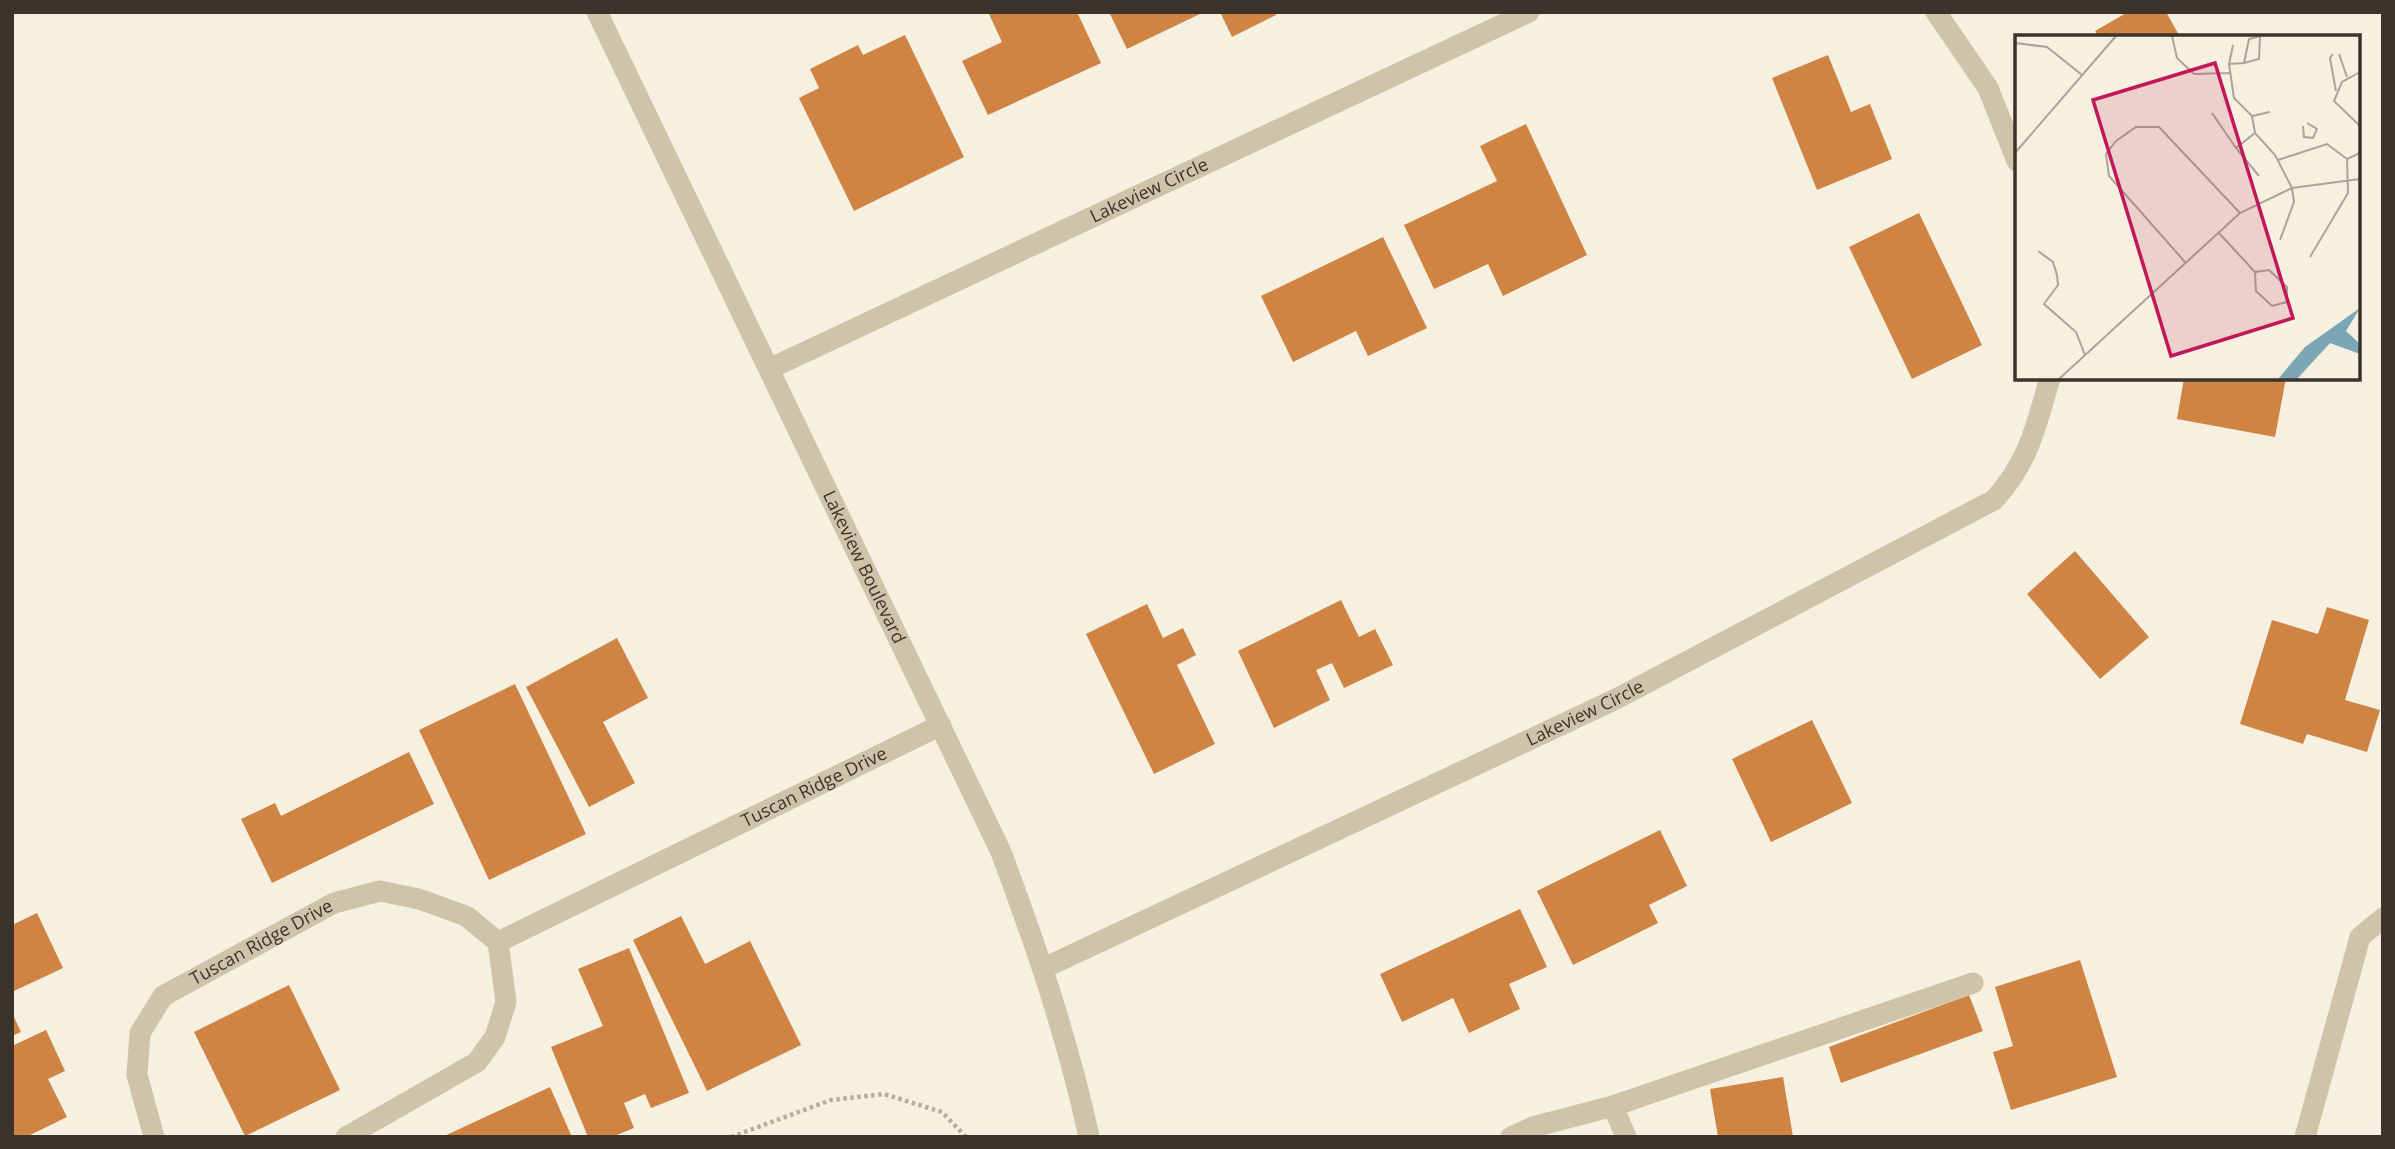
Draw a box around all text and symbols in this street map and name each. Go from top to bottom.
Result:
inset map [2015,35,2360,380]
street label: Lakeview Circle [1086,151,1212,228]
street label: Lakeview Boulevard [818,486,912,647]
street label: Lakeview Circle [1522,674,1647,751]
street label: Tuscan Ridge Drive [737,740,890,832]
street label: Tuscan Ridge Drive [185,893,337,990]

